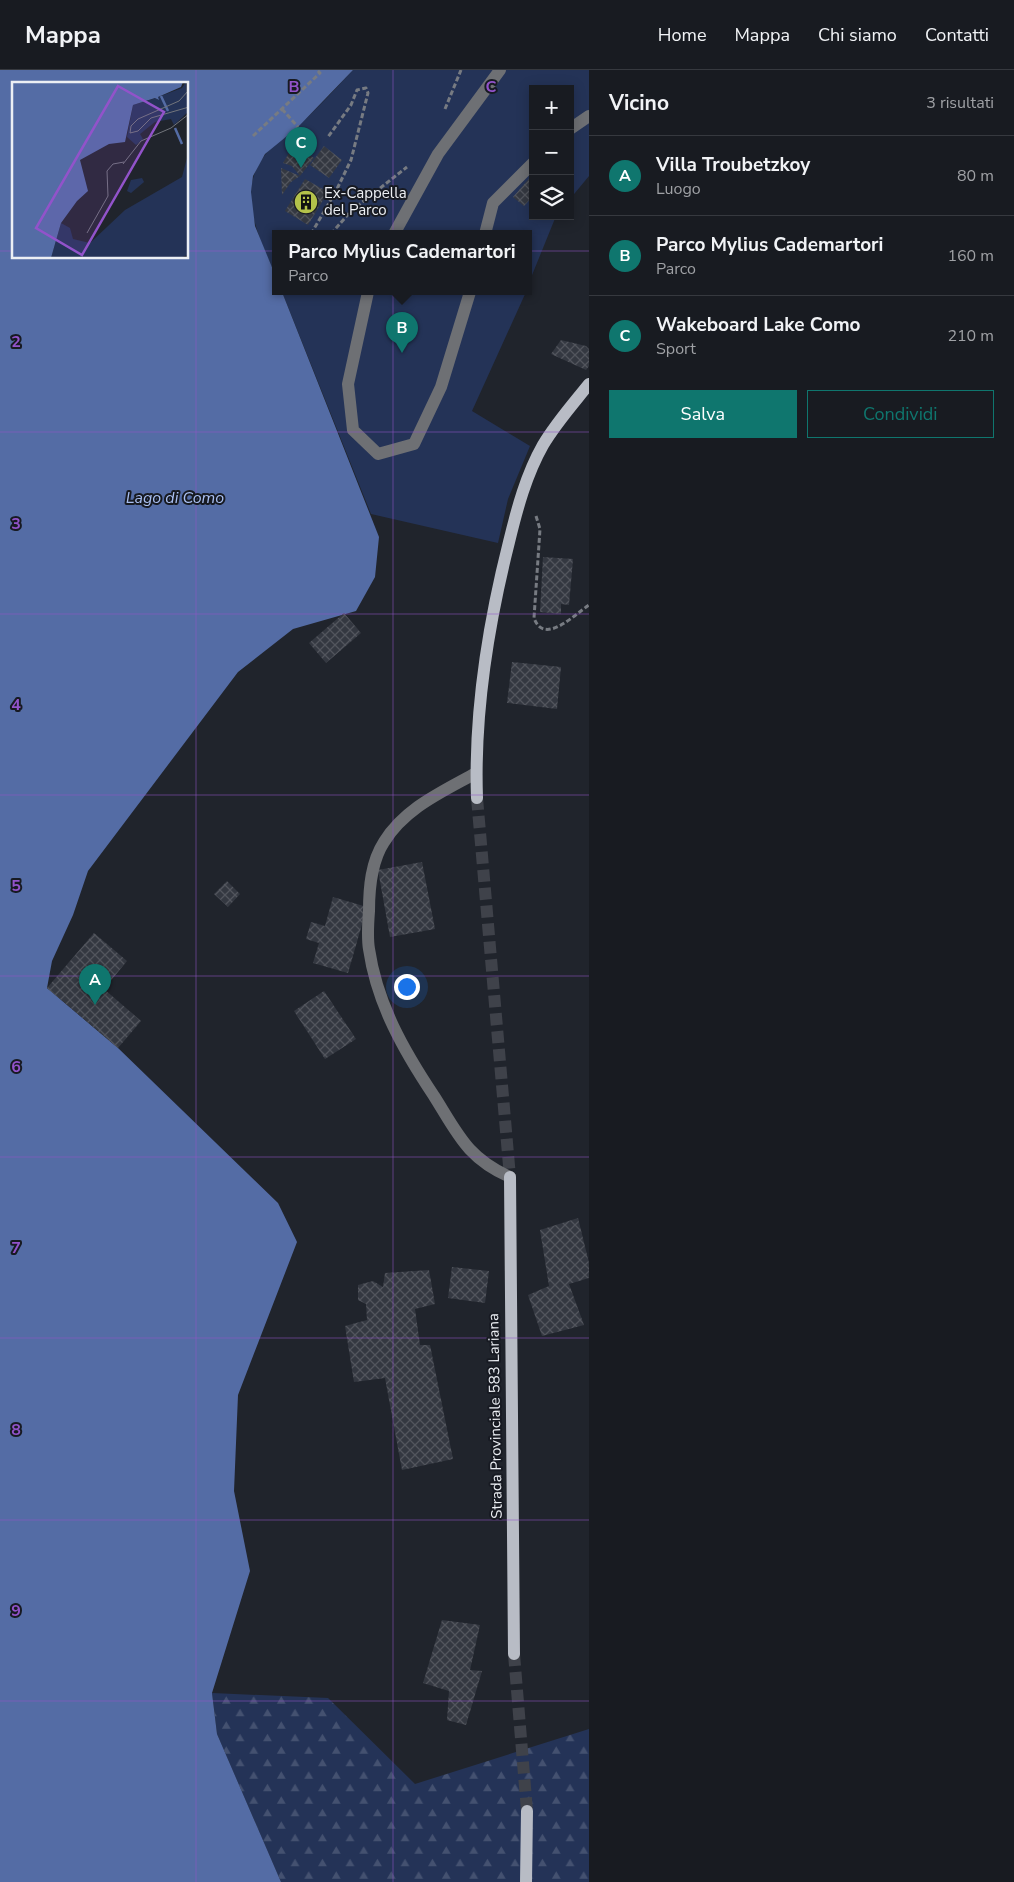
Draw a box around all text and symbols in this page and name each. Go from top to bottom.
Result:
text: Mappa [25,19,101,51]
text: Home [658,23,706,47]
text: Mappa [734,23,790,47]
text: Chi siamo [818,23,897,47]
text: Contatti [925,23,989,47]
text: B [288,76,300,98]
text: C [486,76,497,98]
inset map [12,82,189,259]
map controls [529,85,574,220]
button: + [529,85,574,130]
text: Vicino [609,89,669,117]
text: 3 risultati [926,92,994,114]
pin: C [285,127,317,168]
button: − [529,130,574,175]
text: Villa Troubetzkoy [656,152,810,178]
text: A [619,165,631,187]
text: 80 m [957,165,994,187]
button: layers [529,175,574,220]
text: Luogo [656,178,701,200]
place label: Ex-Cappella del Parco [324,183,407,220]
building icon: Ex-Cappella del Parco [293,189,319,215]
popup [272,230,532,295]
text: Parco Mylius Cademartori [656,232,883,258]
text: Parco Mylius Cademartori [288,239,516,265]
text: B [619,245,631,267]
text: 160 m [947,245,994,267]
text: Parco [656,258,696,280]
text: Parco [288,265,328,287]
pin: B [386,312,418,353]
text: Wakeboard Lake Como [656,312,861,338]
text: C [620,325,630,347]
text: 210 m [947,325,994,347]
text: 2 [11,331,21,353]
text: Sport [656,338,696,360]
button: Salva [609,390,797,438]
button: Condividi [807,390,994,438]
water label: Lago di Como [126,487,224,509]
text: 3 [11,513,21,535]
text: 4 [11,694,21,716]
text: 5 [11,875,21,897]
pin: A [79,964,111,1005]
your location [394,974,420,1000]
text: 6 [11,1056,21,1078]
text: 7 [11,1237,21,1259]
street label: Strada Provinciale 583 Lariana [483,1313,507,1519]
text: 8 [11,1419,21,1441]
text: 9 [11,1600,21,1622]

